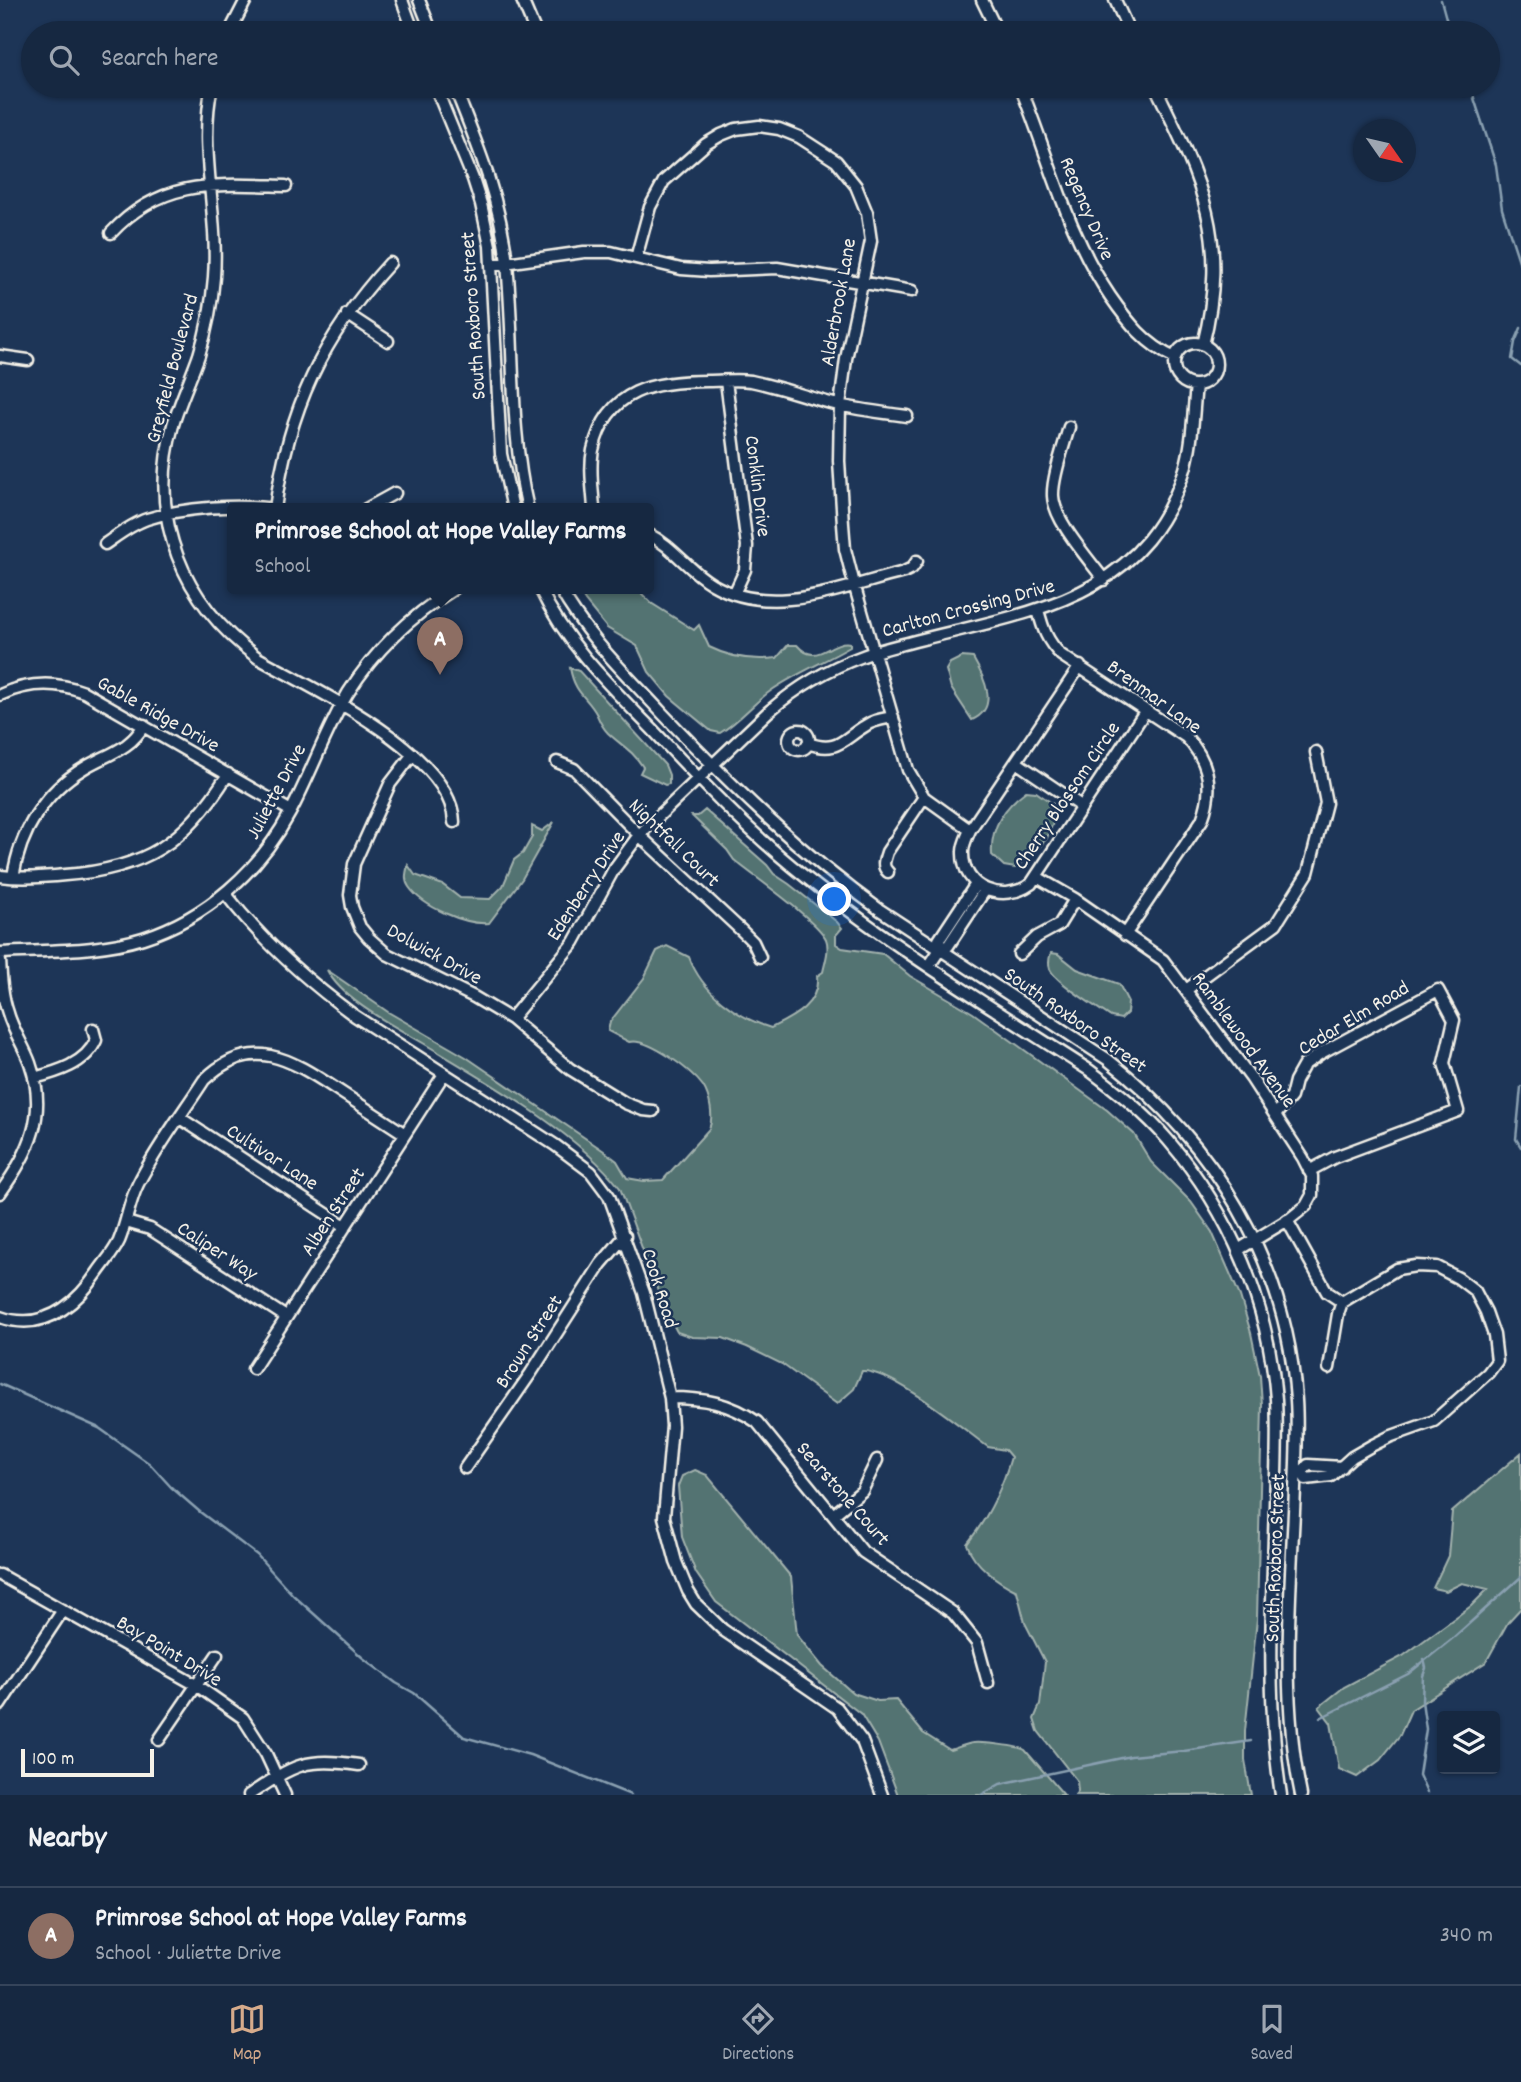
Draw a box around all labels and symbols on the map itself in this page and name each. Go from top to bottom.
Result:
north arrow [1353,119,1416,182]
street label: Regency Drive [1050,153,1121,266]
street label: South Roxboro Street [454,230,496,401]
street label: Alderbrook Lane [814,236,866,369]
street label: Greyfield Boulevard [140,291,208,447]
street label: Conklin Drive [735,434,777,539]
street label: Carlton Crossing Drive [879,572,1059,647]
pin: A [417,617,463,675]
street label: Brenmar Lane [1100,654,1207,743]
street label: Gable Ridge Drive [91,669,224,762]
street label: Cherry Blossom Circle [1008,716,1129,877]
street label: Juliette Drive [240,739,315,846]
street label: Nightfall Court [620,793,726,896]
street label: Edenberry Drive [541,826,634,948]
your location [817,882,851,916]
street label: Dolwick Drive [380,917,487,994]
street label: South Roxboro Street [997,961,1152,1082]
street label: Ramblewood Avenue [1183,966,1302,1115]
street label: Cedar Elm Road [1293,975,1416,1065]
street label: Cultivar Lane [219,1117,323,1200]
street label: Alben Street [295,1162,375,1263]
street label: Caliper Way [170,1215,263,1290]
street label: Cook Road [632,1245,684,1332]
street label: Brown Street [489,1290,572,1395]
street label: Searstone Court [788,1436,896,1554]
street label: South Roxboro Street [1259,1473,1295,1643]
street label: Bay Point Drive [110,1609,227,1696]
scale bar [21,1746,154,1778]

